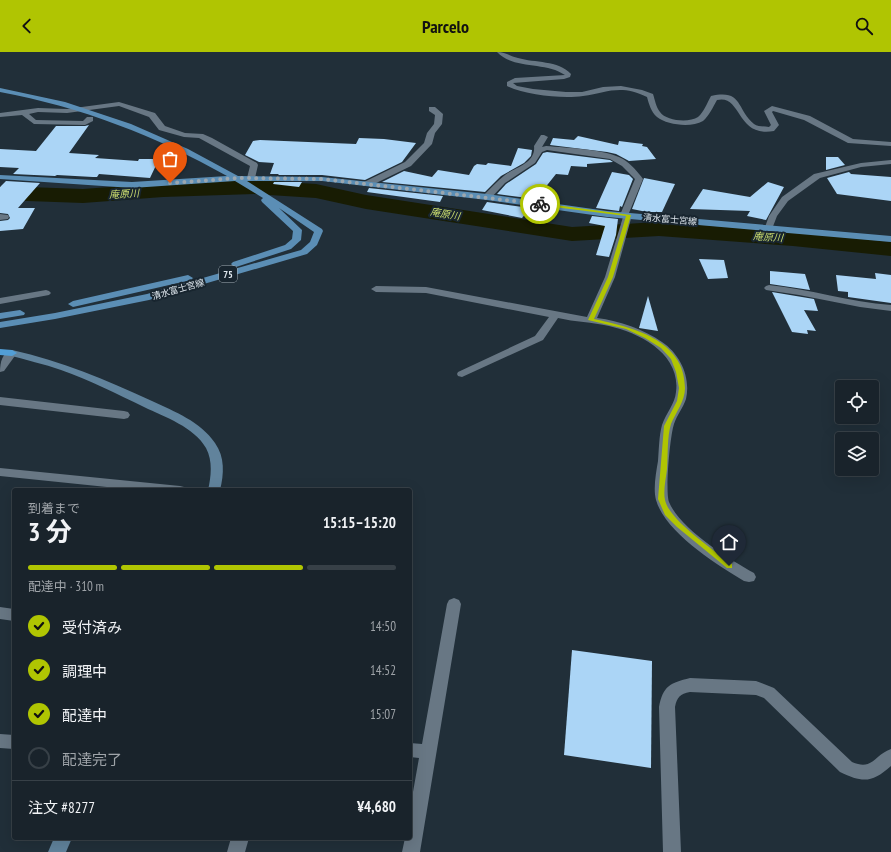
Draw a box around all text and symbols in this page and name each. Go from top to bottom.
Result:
icon: back [16,15,38,37]
text: Parcelo [422,15,469,38]
icon: search [853,15,875,37]
pin [153,142,187,183]
icon: bag [159,148,181,170]
courier [520,184,560,224]
water label: 庵原川 [109,187,140,201]
icon: bike [529,193,551,215]
water label: 庵原川 [429,205,462,223]
street label: 清水富士宮線 [643,211,698,227]
water label: 庵原川 [753,229,784,245]
road number: 75 [219,266,237,282]
street label: 清水富士宮線 [151,276,206,302]
map controls [835,380,879,476]
button: locate [835,380,879,424]
button: layers [835,432,879,476]
text: 到着まで [28,500,80,517]
text: 15:15–15:20 [323,513,396,532]
text: 3 分 [28,515,72,548]
pin [712,525,746,566]
icon: home [718,531,740,553]
text: 配達中 · 310 m [28,578,104,595]
icon: check [28,615,50,637]
text: 受付済み [62,618,122,637]
text: 14:50 [370,618,396,635]
icon: check [28,659,50,681]
text: 調理中 [62,662,107,681]
text: 14:52 [370,662,396,679]
icon: check [28,703,50,725]
text: 配達中 [62,706,107,725]
text: 15:07 [370,706,396,723]
text: 配達完了 [62,750,122,769]
text: ¥4,680 [357,797,396,816]
text: 注文 #8277 [28,798,95,817]

